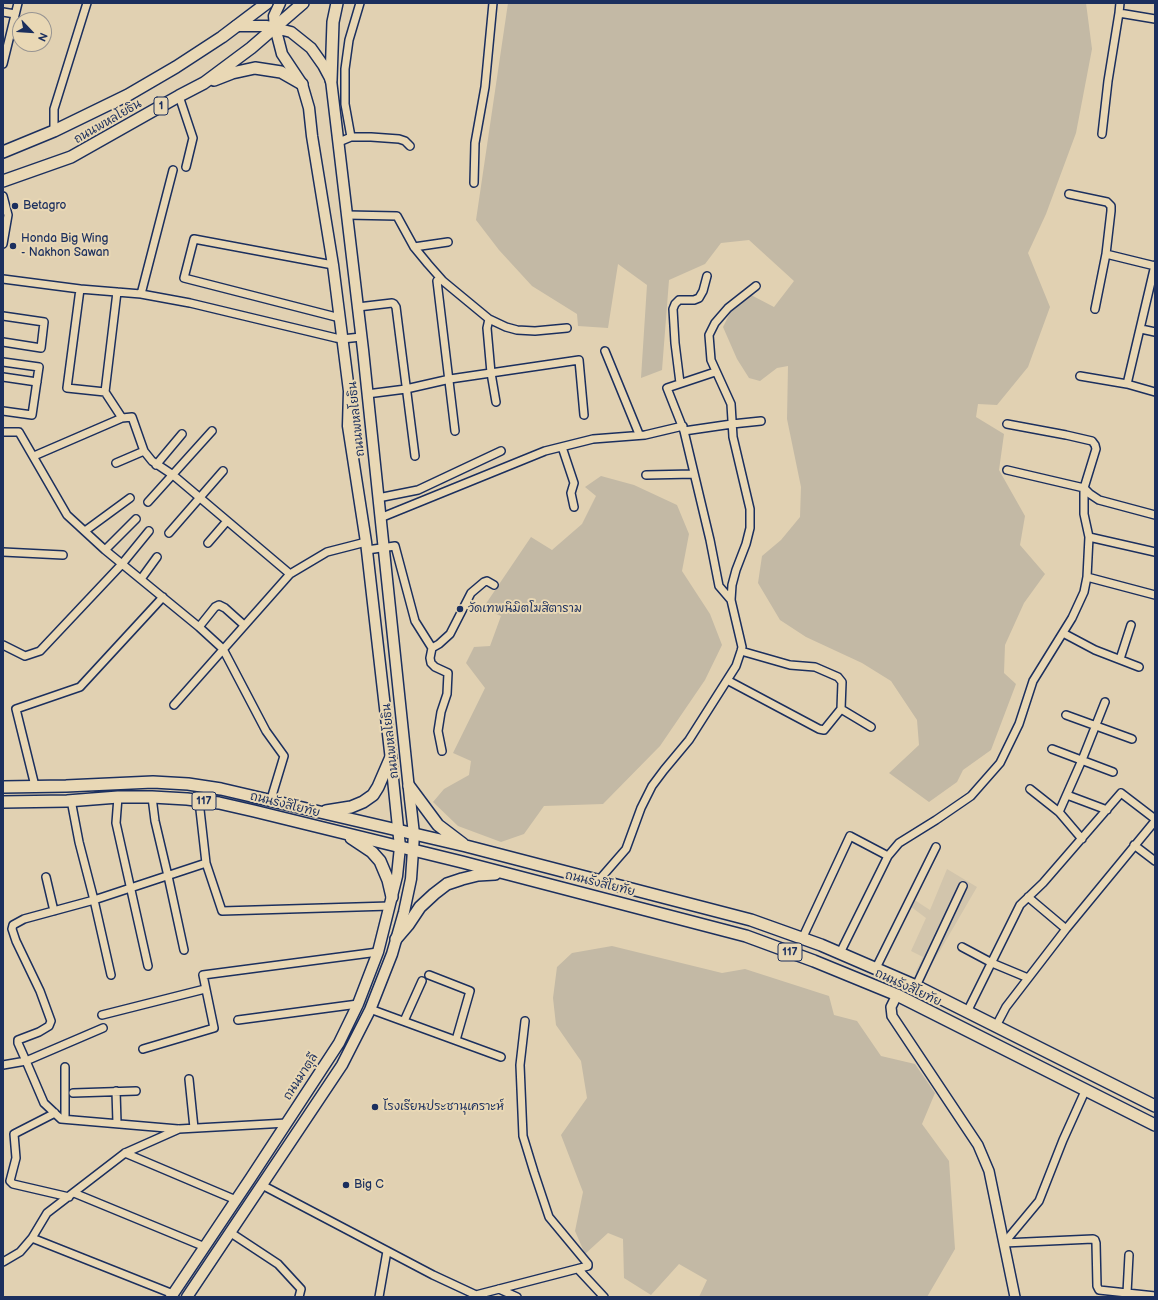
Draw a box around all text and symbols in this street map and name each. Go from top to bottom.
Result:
north arrow [12,12,52,52]
text: N [35,30,50,43]
street label: ถนนพหลโยธิน [72,97,144,147]
road number: 1 [154,97,168,115]
place label: Betagro [23,199,66,213]
marker: Betagro [10,201,20,211]
place label: Honda Big Wing - Nakhon Sawan [21,232,109,260]
marker: Honda Big Wing - Nakhon Sawan [8,241,18,251]
street label: ถนนพหลโยธิน [346,381,368,457]
place label: วัดเทพนิมิตโฆสิตาราม [468,602,582,616]
marker: วัดเทพนิมิตโฆสิตาราม [455,604,465,614]
street label: ถนนพหลโยธิน [380,703,402,779]
street label: ถนนรังสิโยทัย [249,789,321,821]
road number: 117 [192,792,216,810]
street label: ถนนรังสิโยทัย [564,868,636,900]
road number: 117 [778,943,802,961]
street label: ถนนรังสิโยทัย [873,966,943,1010]
street label: ถนนมาตุลี [281,1051,321,1103]
place label: โรงเรียนประชานุเคราะห์ [383,1100,504,1114]
marker: โรงเรียนประชานุเคราะห์ [370,1102,380,1112]
place label: Big C [354,1178,384,1192]
marker: Big C [341,1180,351,1190]

